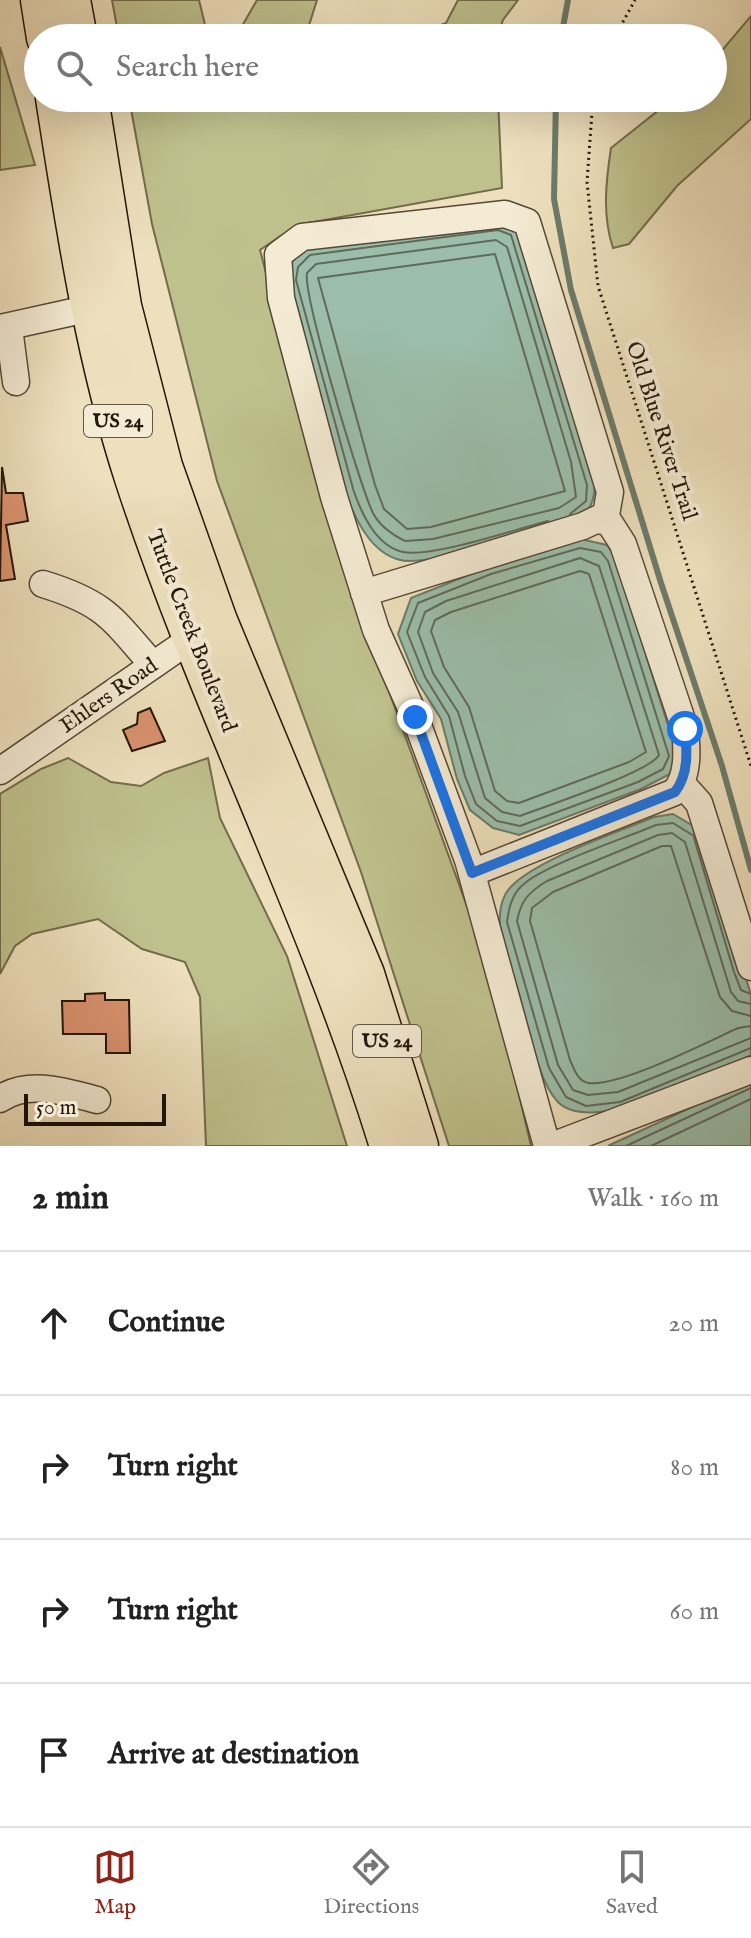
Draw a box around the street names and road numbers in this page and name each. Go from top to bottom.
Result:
street label: Old Blue River Trail [619,338,703,524]
road number: US 24 [84,405,152,437]
street label: Tuttle Creek Boulevard [139,526,243,736]
street label: Ehlers Road [55,652,164,740]
road number: US 24 [353,1025,421,1057]

